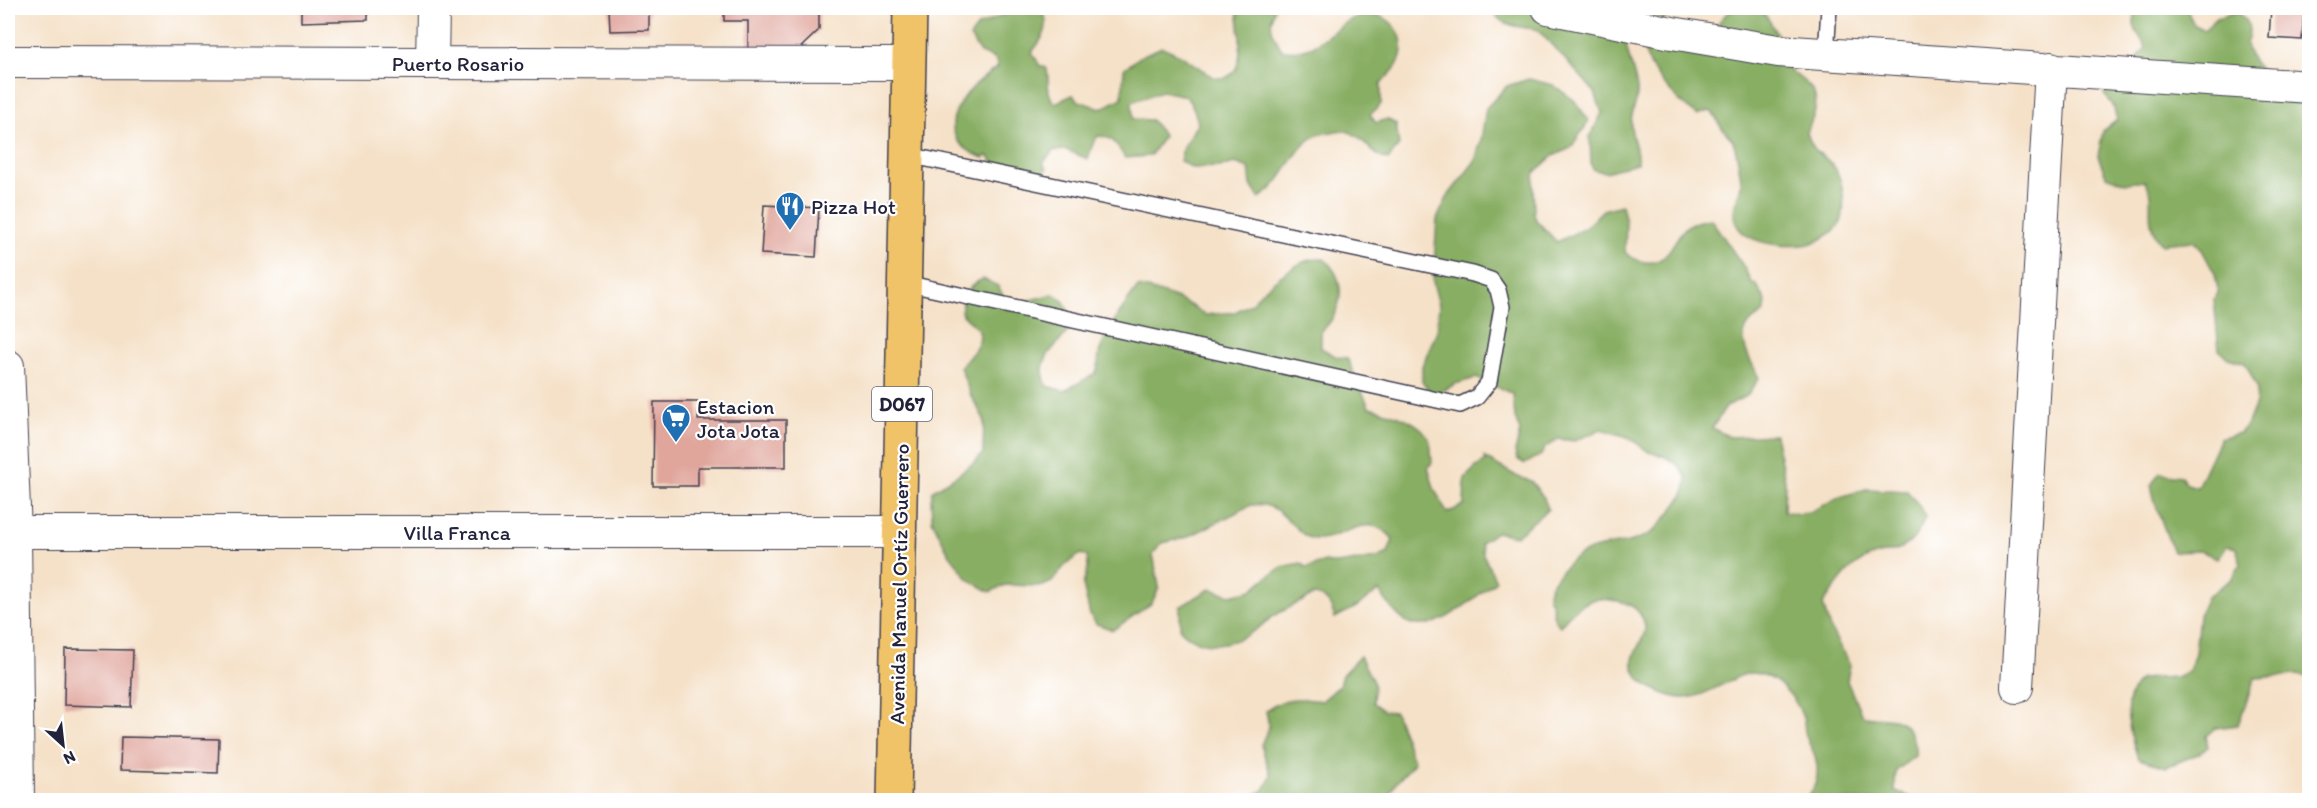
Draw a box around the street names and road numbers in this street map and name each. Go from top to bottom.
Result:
street label: Puerto Rosario [392,51,524,76]
road number: D067 [872,387,932,421]
street label: Avenida Manuel Ortíz Guerrero [884,443,914,725]
street label: Villa Franca [403,520,511,545]

